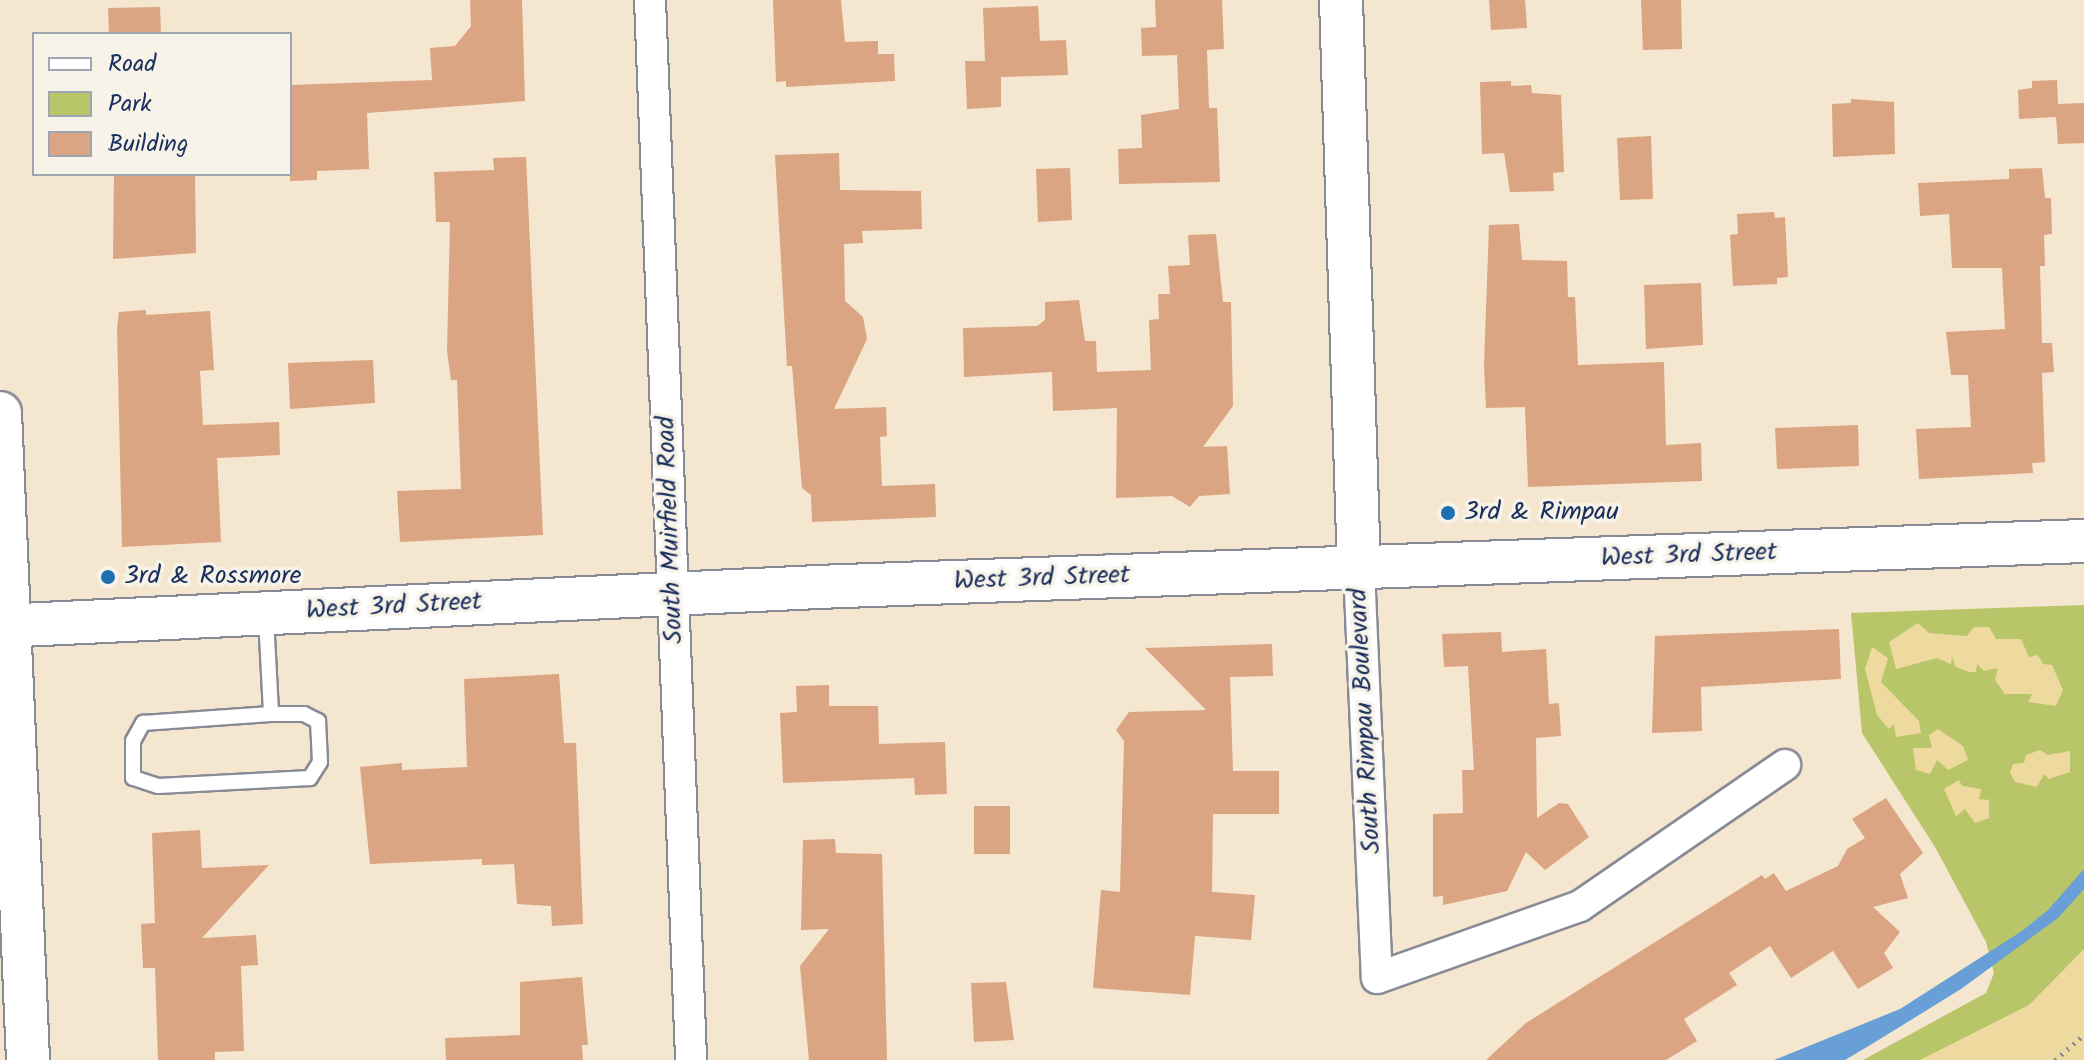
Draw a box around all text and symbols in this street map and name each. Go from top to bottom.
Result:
legend [32,32,292,176]
text: Road [108,45,156,84]
text: Park [108,85,152,124]
text: Building [108,125,188,164]
street label: South Muirfield Road [651,416,691,644]
place label: 3rd & Rimpau [1464,497,1619,529]
marker: 3rd & Rimpau [1439,504,1457,522]
street label: West 3rd Street [1600,537,1778,575]
street label: West 3rd Street [953,560,1131,598]
place label: 3rd & Rossmore [124,561,301,593]
marker: 3rd & Rossmore [99,568,117,586]
street label: West 3rd Street [305,587,483,627]
street label: South Rimpau Boulevard [1343,587,1389,855]

